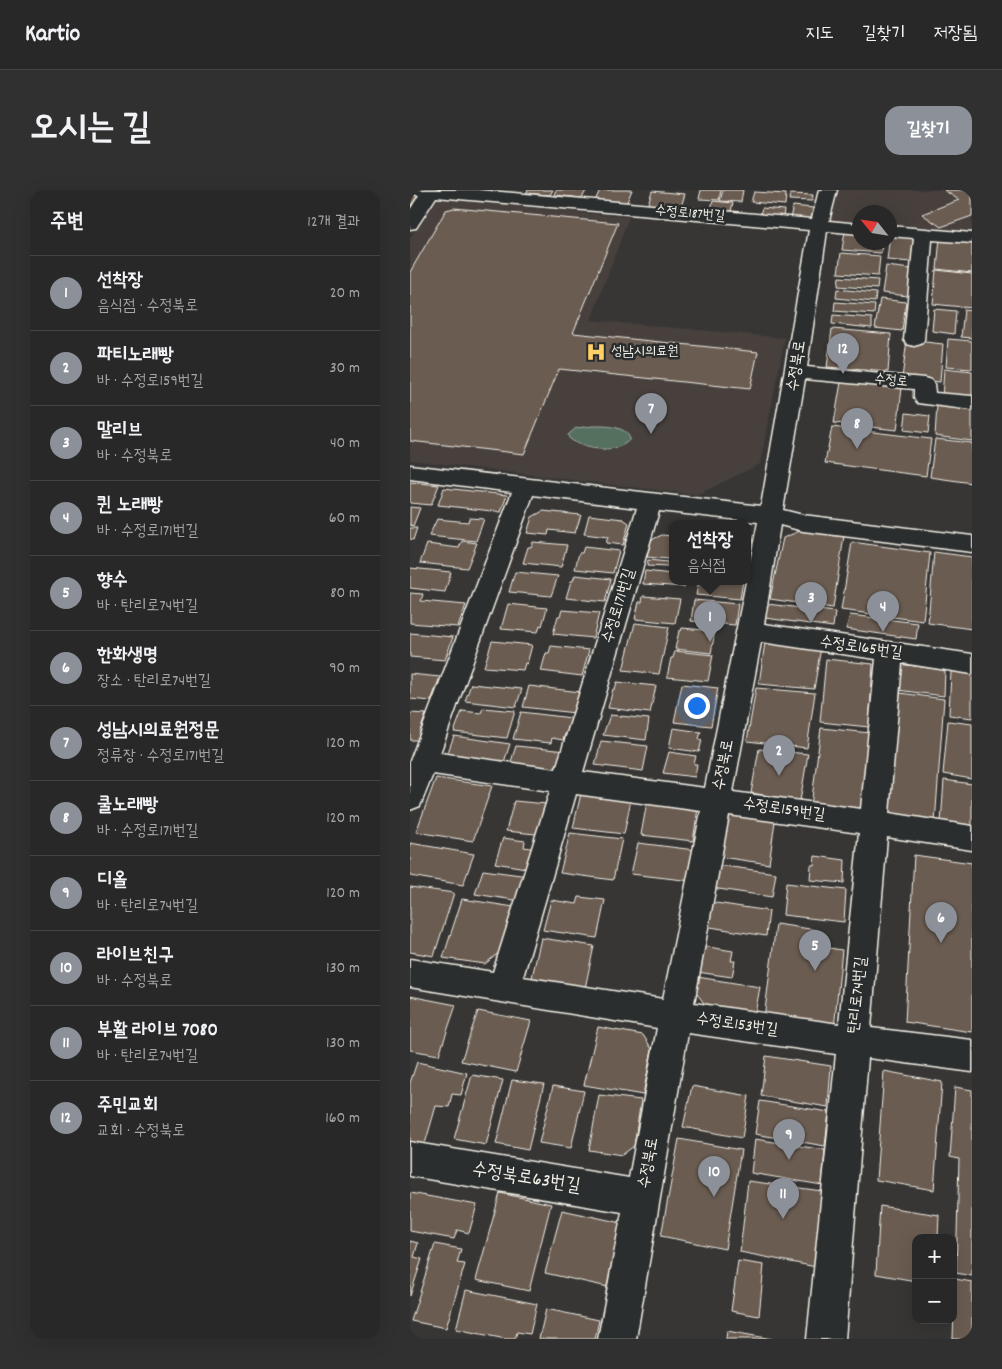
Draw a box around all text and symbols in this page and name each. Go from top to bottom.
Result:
text: Kartio [25,18,80,52]
text: 지도 [805,22,834,47]
text: 길찾기 [862,22,906,47]
text: 저장됨 [934,22,977,47]
text: 오시는 길 [30,105,151,155]
button: 길찾기 [885,106,972,155]
street label: 수정로187번길 [654,201,727,227]
north arrow [852,205,897,250]
text: 주변 [50,208,84,238]
text: 12개 결과 [307,211,360,234]
text: 선착장 [97,268,143,295]
text: 1 [64,282,68,305]
text: 20 m [330,282,360,305]
text: 음식점 · 수정북로 [97,295,198,318]
pin: 12 [827,333,859,374]
street label: 수정북로 [782,339,812,393]
hospital icon: 성남시의료원 [585,341,607,363]
place label: 성남시의료원 [611,342,679,362]
text: 파티노래빵 [97,343,173,370]
text: 2 [63,357,70,380]
text: 30 m [330,357,360,380]
text: 바 · 수정로159번길 [97,370,203,393]
street label: 수정로 [873,370,909,392]
pin: 7 [635,393,667,434]
pin: 8 [841,408,873,449]
text: 말리브 [97,418,143,445]
text: 3 [62,432,70,455]
text: 40 m [330,432,360,455]
text: 바 · 수정북로 [97,445,172,468]
text: 퀸 노래빵 [97,493,163,520]
text: 4 [63,507,69,530]
text: 60 m [329,507,360,530]
text: 바 · 수정로171번길 [97,520,198,543]
popup [669,520,751,585]
text: 선착장 [687,528,733,555]
text: 음식점 [687,555,726,578]
street label: 수정로171번길 [597,565,641,646]
text: 향수 [97,568,128,595]
text: 5 [62,582,70,605]
text: 80 m [330,582,360,605]
pin: 3 [795,582,827,623]
pin: 4 [867,591,899,632]
text: 바 · 탄리로74번길 [97,595,198,618]
pin: 1 [694,601,726,642]
street label: 수정로165번길 [818,631,904,665]
text: 한화생명 [97,643,158,670]
text: 6 [62,657,70,680]
text: 90 m [329,657,360,680]
text: 장소 · 탄리로74번길 [97,670,211,693]
your location [684,693,710,719]
text: 성남시의료원정문 [97,718,219,745]
text: 7 [63,732,69,755]
text: 120 m [326,732,360,755]
pin: 2 [763,735,795,776]
street label: 수정북로 [708,738,740,792]
text: 정류장 · 수정로171번길 [97,745,224,768]
text: 쿨노래빵 [97,793,158,820]
street label: 수정로159번길 [741,793,827,827]
text: 8 [63,807,69,830]
text: 120 m [326,807,360,830]
text: 바 · 수정로171번길 [97,820,198,843]
text: 디올 [97,868,128,895]
text: 9 [62,882,70,905]
text: 120 m [326,882,360,905]
text: 바 · 탄리로74번길 [97,895,198,918]
pin: 6 [925,902,957,943]
pin: 5 [799,930,831,971]
text: 라이브친구 [97,943,173,970]
street label: 탄리로74번길 [843,955,873,1035]
text: 10 [60,957,72,980]
text: 130 m [326,957,360,980]
text: 바 · 수정북로 [97,970,172,993]
street label: 수정로153번길 [695,1008,780,1042]
text: 부활 라이브 7080 [97,1018,218,1045]
text: 11 [62,1032,70,1055]
text: 130 m [326,1032,360,1055]
text: 바 · 탄리로74번길 [97,1045,198,1068]
text: 주민교회 [97,1093,158,1120]
text: 12 [61,1107,71,1130]
text: 160 m [325,1107,360,1130]
pin: 9 [773,1119,805,1160]
text: 교회 · 수정북로 [97,1120,185,1143]
street label: 수정북로 [633,1136,665,1190]
pin: 10 [698,1156,730,1197]
street label: 수정북로63번길 [470,1157,582,1201]
pin: 11 [767,1178,799,1219]
map controls [912,1234,957,1324]
button: + [912,1234,957,1279]
button: − [912,1279,957,1324]

